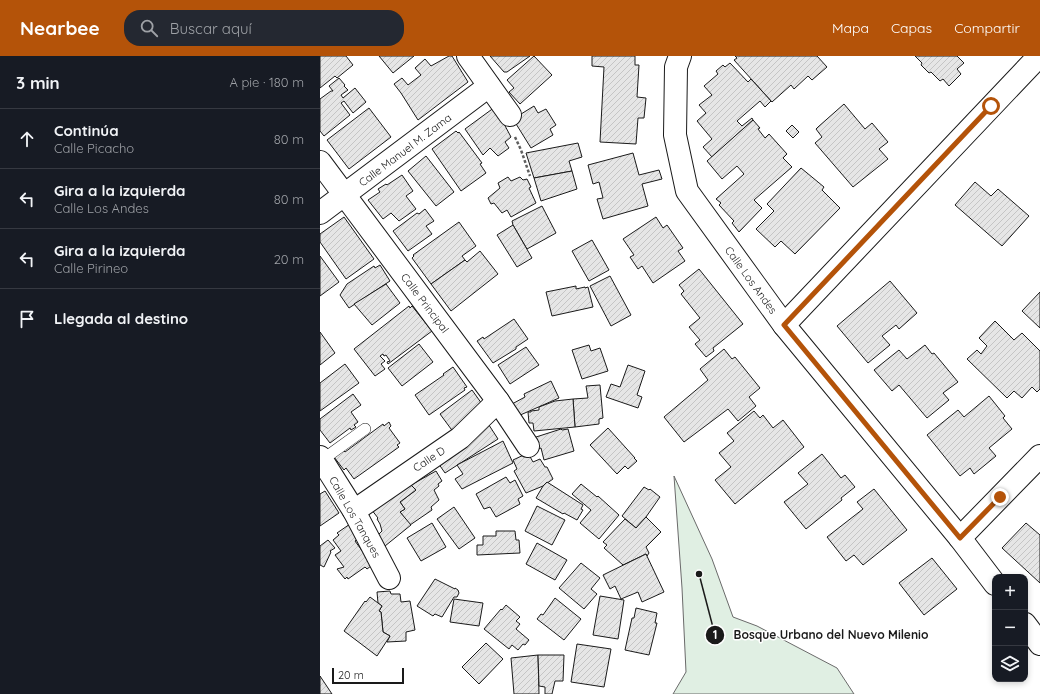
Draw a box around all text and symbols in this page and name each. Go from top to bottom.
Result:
search box [124,10,404,46]
text: Nearbee [20,16,100,40]
icon: search [138,17,160,39]
text: Buscar aquí [170,19,252,38]
text: Mapa [832,19,869,37]
text: Capas [891,19,932,37]
text: Compartir [954,19,1020,37]
text: 3 min [16,72,60,93]
text: A pie · 180 m [229,74,304,90]
route start [982,97,1000,115]
street label: Calle Manuel M. Zama [356,111,454,189]
text: Continúa [54,121,119,140]
icon: ahead [16,128,38,150]
text: 80 m [274,131,304,147]
text: Calle Picacho [54,140,134,156]
text: Gira a la izquierda [54,181,186,200]
icon: left [16,188,38,210]
text: 80 m [274,191,304,207]
text: Calle Los Andes [54,200,149,216]
text: Gira a la izquierda [54,241,186,260]
street label: Calle Los Andes [722,243,780,317]
icon: left [16,248,38,270]
text: 20 m [274,251,304,267]
text: Calle Pirineo [54,260,128,276]
street label: Calle Principal [398,270,452,336]
icon: arrive [16,308,38,330]
text: Llegada al destino [54,309,188,328]
street label: Calle D [410,443,448,475]
street label: Calle Los Tanques [326,474,384,560]
route end [991,488,1009,506]
map controls [992,574,1028,682]
button: + [992,574,1028,610]
button: − [992,610,1028,646]
callout: Bosque Urbano del Nuevo Milenio [705,623,936,647]
text: 1 [713,627,717,642]
text: Bosque Urbano del Nuevo Milenio [734,627,929,642]
button: layers [992,646,1028,682]
scale bar [332,666,404,685]
text: 20 m [338,668,364,682]

